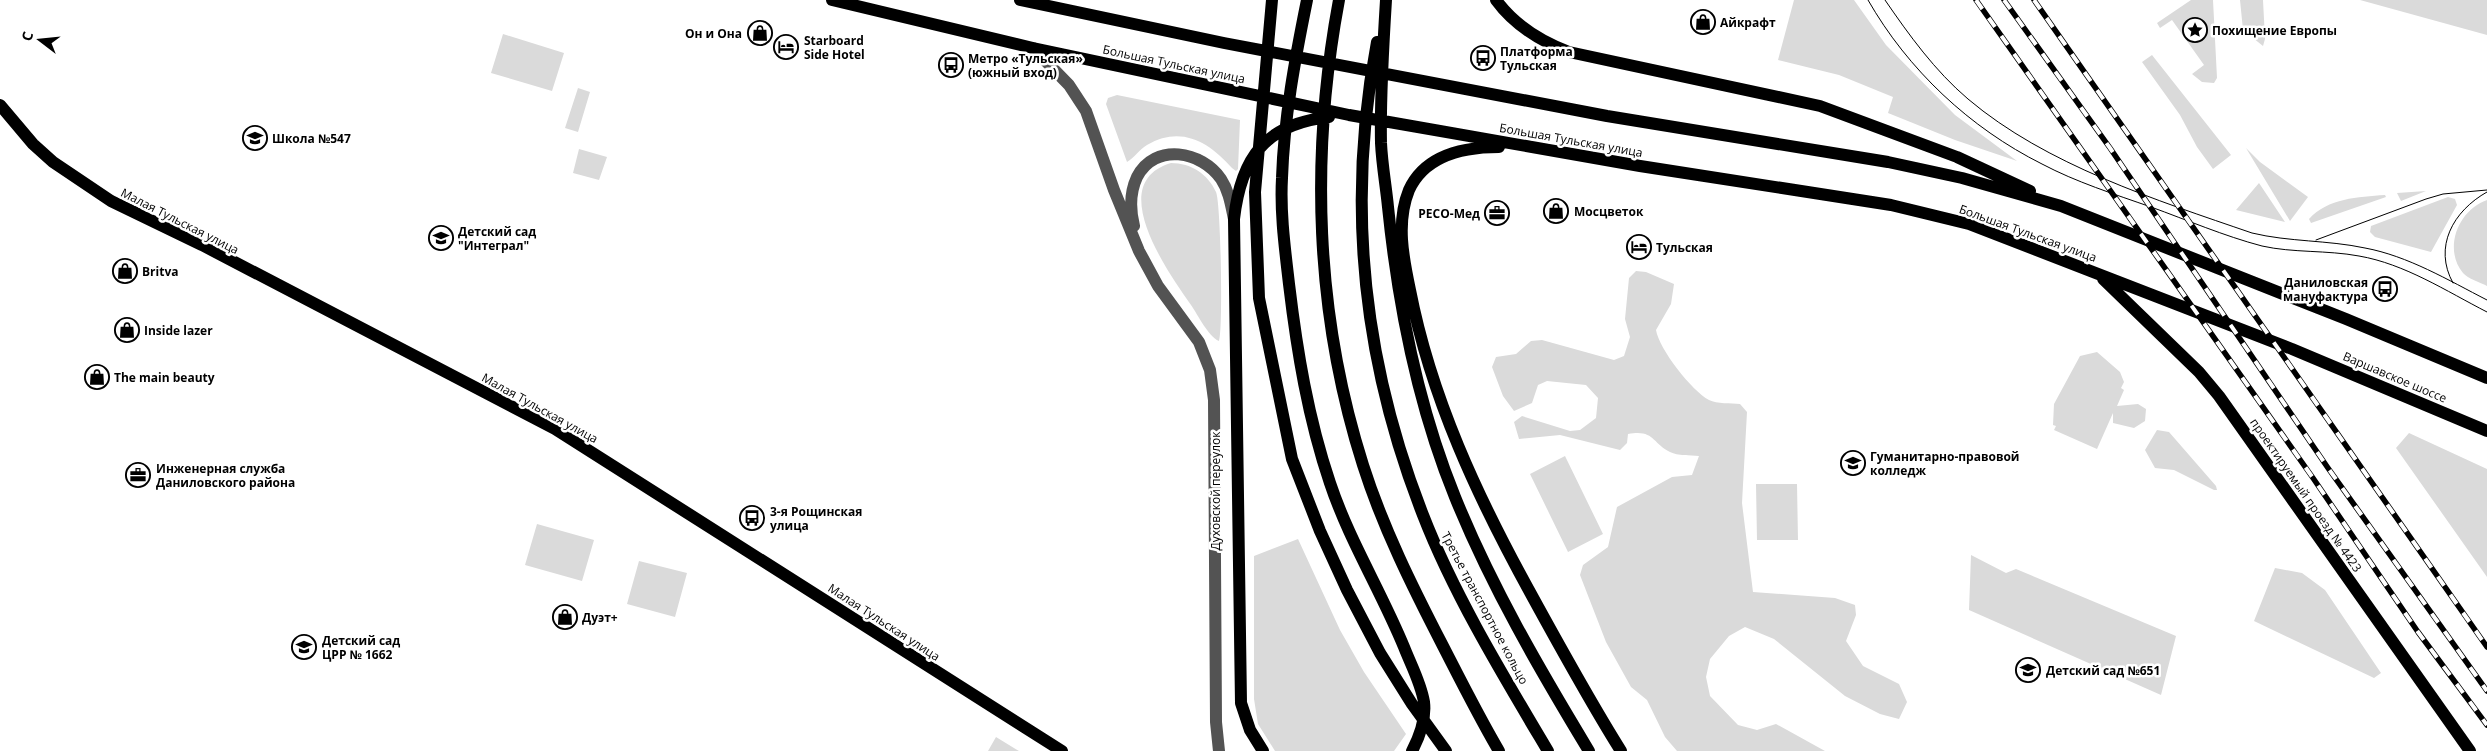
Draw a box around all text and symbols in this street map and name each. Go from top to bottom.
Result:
shop icon: Айкрафт [1690,9,1716,35]
place label: Айкрафт [1720,14,1776,31]
north arrow [15,15,65,65]
place icon: Похищение Европы [2182,17,2208,43]
shop icon: Он и Она [747,20,773,46]
place label: Похищение Европы [2212,22,2337,39]
place label: Он и Она [685,25,742,42]
text: С [17,29,37,43]
place label: Starboard Side Hotel [804,32,865,63]
hotel icon: Starboard Side Hotel [773,34,799,60]
street label: Большая Тульская улица [1101,41,1247,87]
place label: Платформа Тульская [1500,43,1573,74]
bus stop icon: Платформа Тульская [1470,45,1496,71]
place label: Метро «Тульская» (южный вход) [968,50,1083,81]
bus stop icon: Метро «Тульская» (южный вход) [938,52,964,78]
street label: Большая Тульская улица [1498,119,1644,161]
school or university icon: Школа №547 [242,125,268,151]
place label: Школа №547 [272,130,351,147]
street label: Малая Тульская улица [118,184,242,258]
shop icon: Мосцветок [1543,198,1569,224]
office icon: РЕСО-Мед [1484,200,1510,226]
street label: Большая Тульская улица [1957,200,2099,266]
place label: Мосцветок [1574,203,1644,220]
place label: РЕСО-Мед [1418,205,1480,222]
place label: Детский сад "Интеграл" [458,223,536,254]
school or university icon: Детский сад "Интеграл" [428,225,454,251]
hotel icon: Тульская [1626,234,1652,260]
place label: Тульская [1656,239,1713,256]
shop icon: Britva [112,258,138,284]
place label: Britva [142,263,178,280]
place label: Даниловская мануфактура [2283,274,2368,305]
bus stop icon: Даниловская мануфактура [2372,276,2398,302]
shop icon: Inside lazer [114,317,140,343]
place label: Inside lazer [144,322,213,339]
street label: Варшавское шоссе [2341,347,2450,407]
shop icon: The main beauty [84,364,110,390]
place label: The main beauty [114,369,215,386]
street label: Малая Тульская улица [479,369,601,447]
street label: проектируемый проезд № 4423 [2246,415,2366,576]
street label: Духовской переулок [1207,431,1224,551]
place label: Гуманитарно-правовой колледж [1870,448,2020,479]
school or university icon: Гуманитарно-правовой колледж [1840,450,1866,476]
place label: Инженерная служба Даниловского района [156,460,295,491]
office icon: Инженерная служба Даниловского района [125,462,151,488]
place label: 3-я Рощинская улица [770,503,862,534]
bus stop icon: 3-я Рощинская улица [739,505,765,531]
street label: Третье транспортное кольцо [1437,529,1533,687]
street label: Малая Тульская улица [825,579,943,665]
shop icon: Дуэт+ [552,604,578,630]
place label: Дуэт+ [582,609,618,626]
place label: Детский сад ЦРР № 1662 [322,632,400,663]
school or university icon: Детский сад ЦРР № 1662 [291,634,317,660]
school or university icon: Детский сад №651 [2015,657,2041,683]
place label: Детский сад №651 [2046,662,2160,679]

